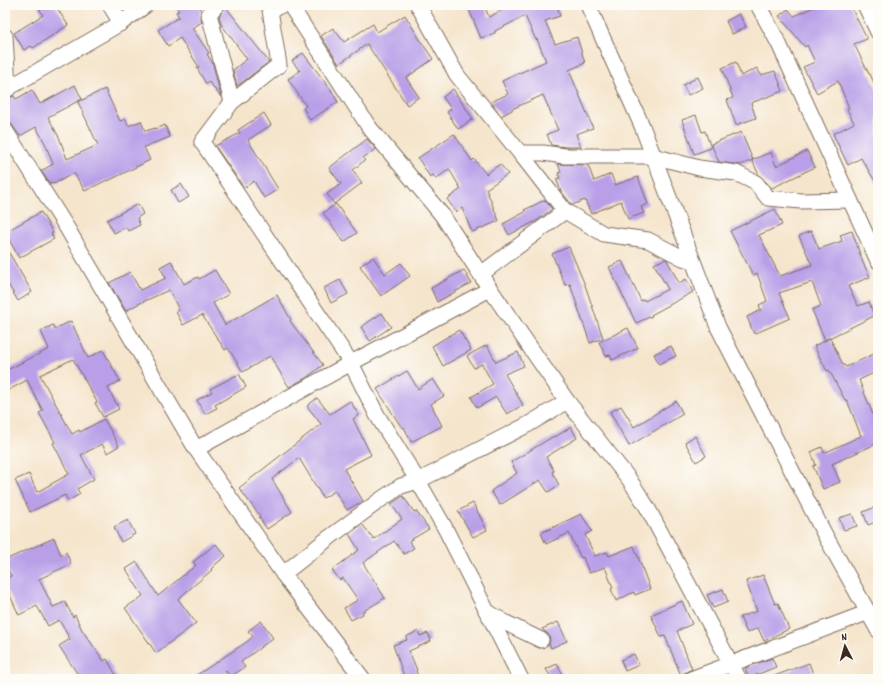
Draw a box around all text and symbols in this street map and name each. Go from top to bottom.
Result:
north arrow [825,626,865,666]
text: N [841,630,848,646]

